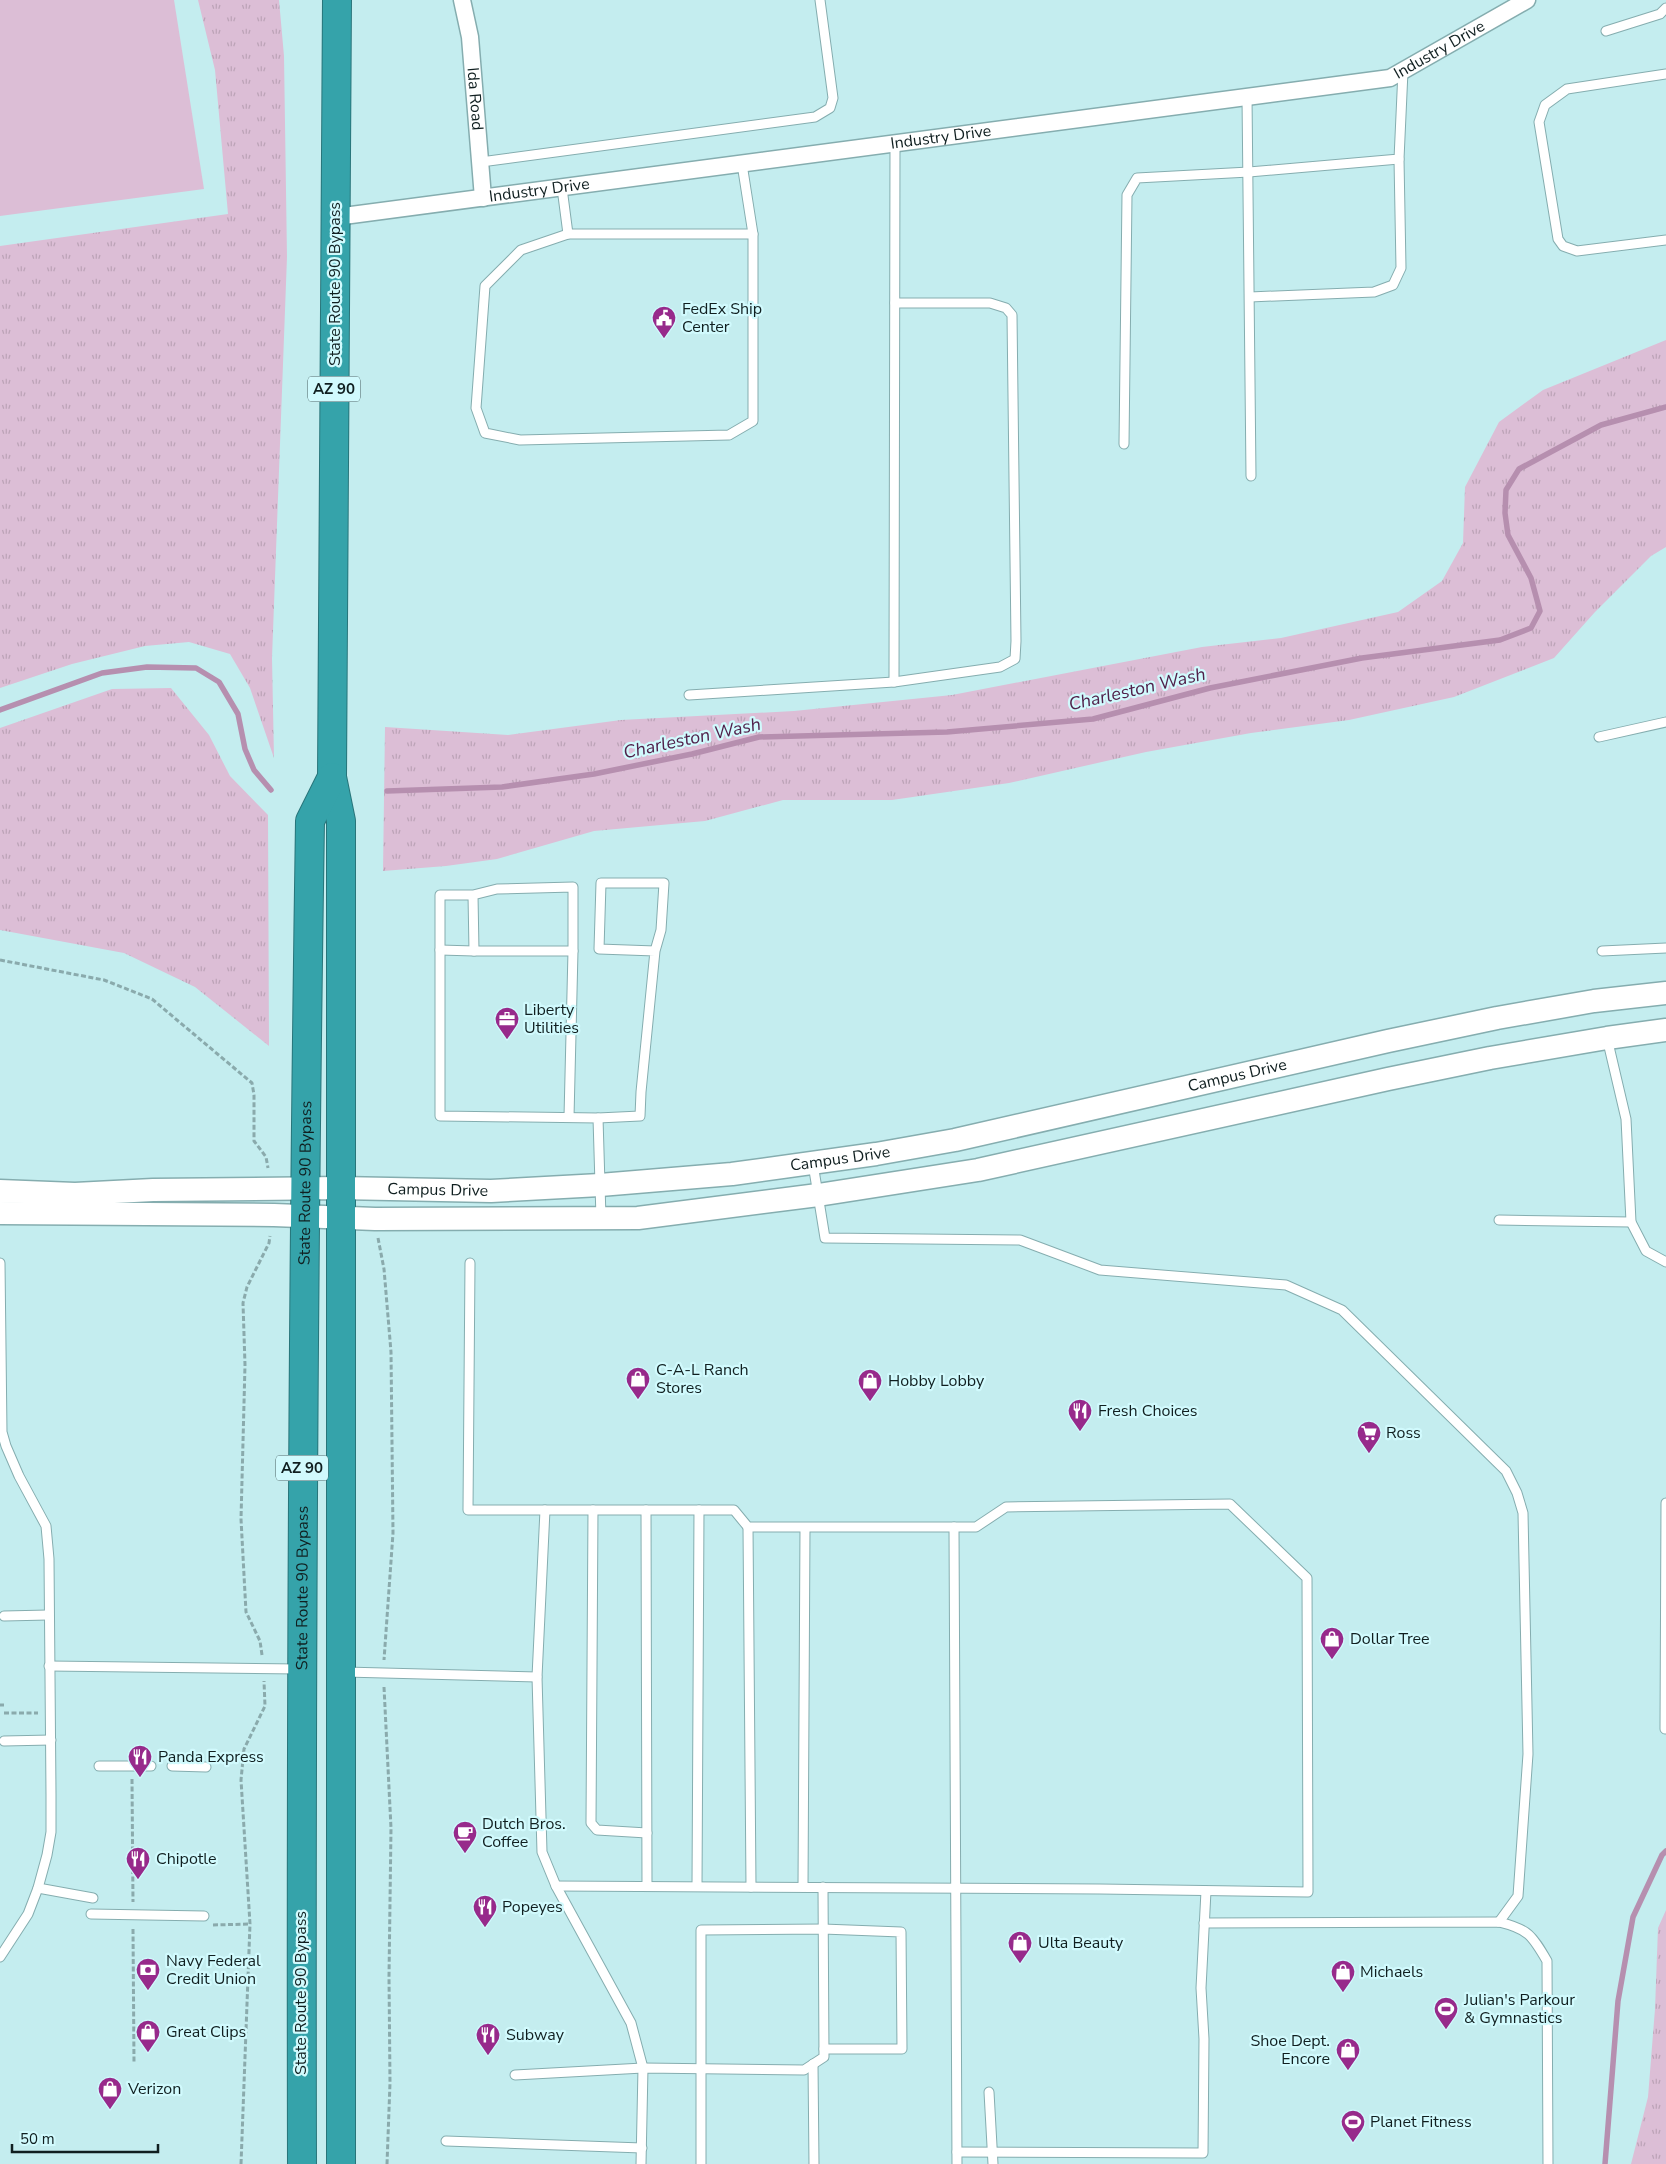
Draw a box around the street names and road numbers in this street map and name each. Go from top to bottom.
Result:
street label: Industry Drive [1390,15,1489,84]
street label: Ida Road [461,67,489,131]
street label: Industry Drive [889,120,992,155]
street label: Industry Drive [488,173,591,208]
street label: State Route 90 Bypass [324,202,346,366]
road number: AZ 90 [308,376,360,402]
street label: Campus Drive [1186,1054,1289,1097]
street label: State Route 90 Bypass [294,1101,317,1265]
street label: Campus Drive [789,1141,892,1177]
street label: Campus Drive [387,1178,488,1202]
road number: AZ 90 [276,1456,328,1480]
street label: State Route 90 Bypass [291,1506,314,1670]
street label: State Route 90 Bypass [290,1911,312,2075]

